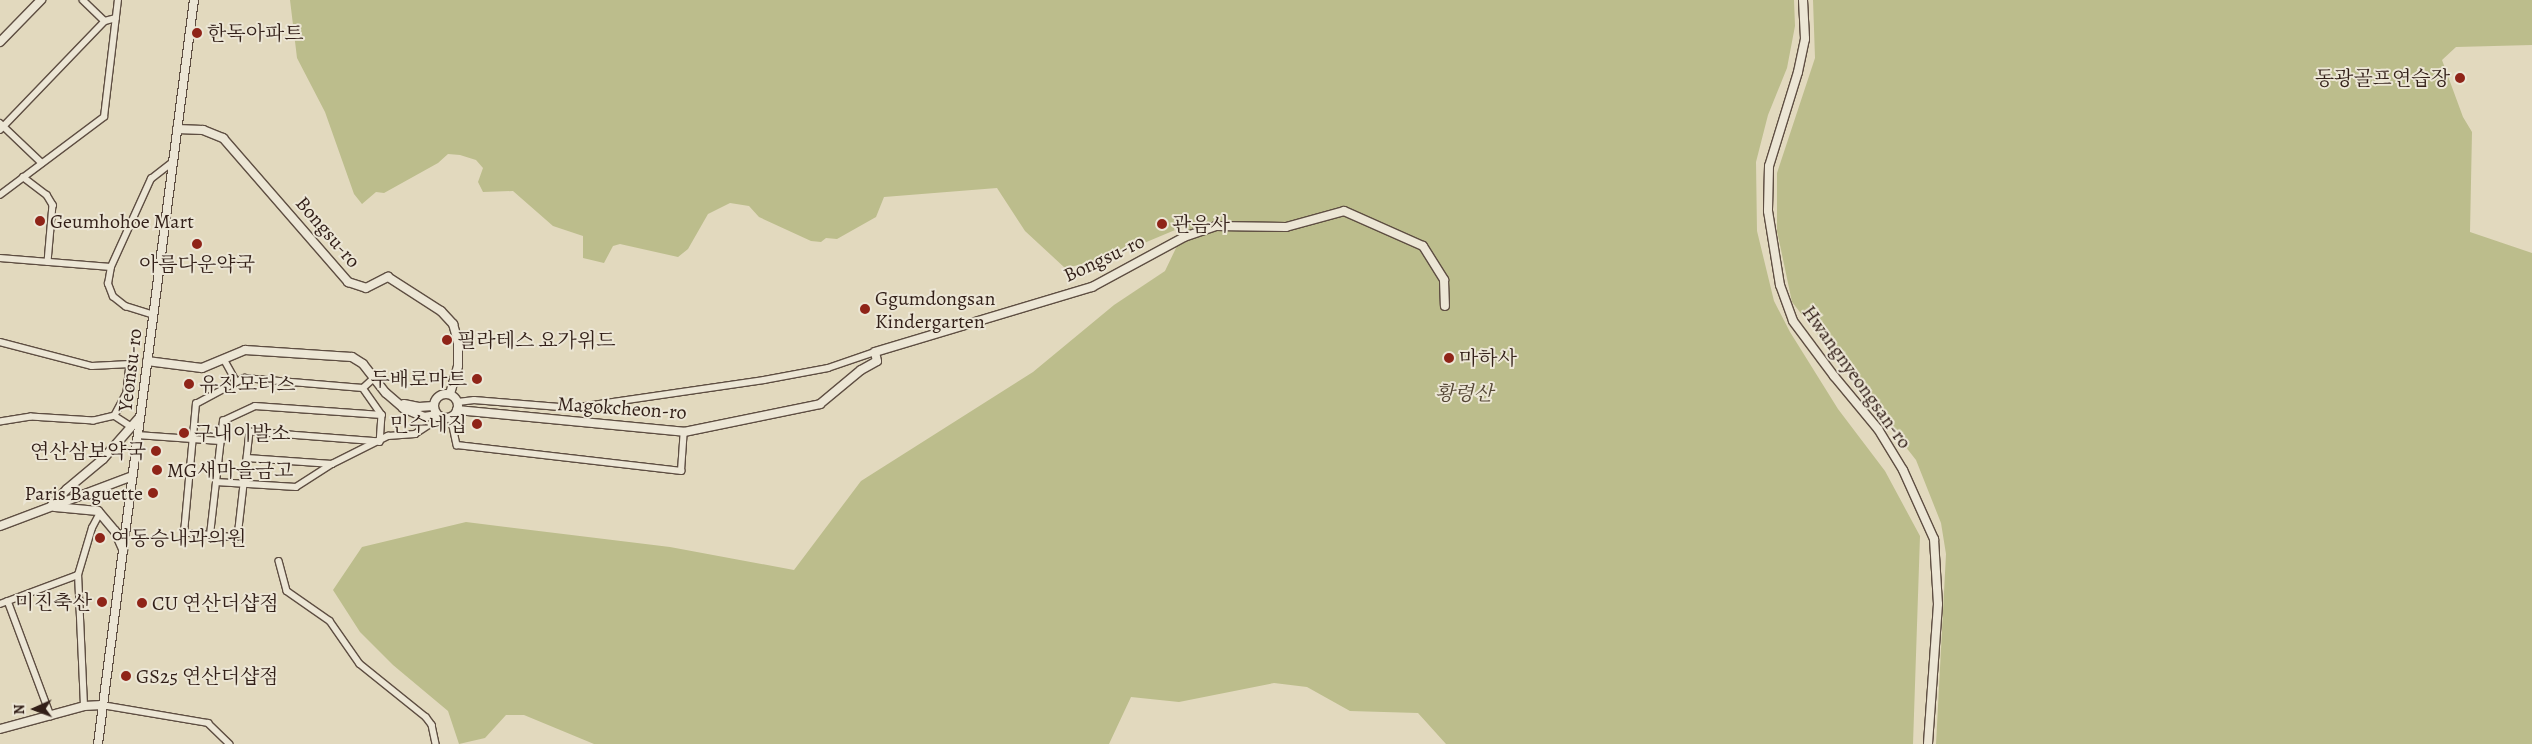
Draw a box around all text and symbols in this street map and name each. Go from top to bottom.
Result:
place label: 한독아파트 [207,21,304,45]
marker: 한독아파트 [191,27,203,39]
place label: 동광골프연습장 [2315,66,2450,90]
marker: 동광골프연습장 [2454,72,2466,84]
street label: Bongsu-ro [291,191,365,273]
place label: Geumhohoe Mart [50,209,194,233]
place label: 관음사 [1172,212,1230,236]
marker: Geumhohoe Mart [34,215,46,227]
marker: 관음사 [1156,218,1168,230]
street label: Bongsu-ro [1060,229,1148,287]
marker: 아름다운약국 [191,238,203,250]
place label: 아름다운약국 [139,252,255,276]
place label: Ggumdongsan Kindergarten [875,286,995,333]
street label: Hwangnyeongsan-ro [1797,301,1917,453]
marker: Ggumdongsan Kindergarten [859,303,871,315]
street label: Yeonsu-ro [113,327,147,413]
place label: 필라테스 요가위드 [457,328,616,352]
marker: 필라테스 요가위드 [441,334,453,346]
place label: 마하사 [1459,346,1517,370]
marker: 마하사 [1443,352,1455,364]
place label: 두배로마트 [370,367,467,391]
place label: 유진모터스 [199,372,296,396]
marker: 두배로마트 [471,373,483,385]
marker: 유진모터스 [183,378,195,390]
park label: 황령산 [1435,381,1493,405]
street label: Magokcheon-ro [557,392,687,424]
place label: 민수네집 [390,412,467,436]
marker: 민수네집 [471,418,483,430]
place label: 구내이발소 [194,421,291,445]
marker: 구내이발소 [178,427,190,439]
place label: 연산삼보약국 [30,439,146,463]
marker: 연산삼보약국 [150,445,162,457]
place label: MG새마을금고 [167,458,294,482]
marker: MG새마을금고 [151,464,163,476]
place label: Paris Baguette [25,481,143,505]
marker: Paris Baguette [147,487,159,499]
place label: 여동승내과의원 [111,526,246,550]
marker: 여동승내과의원 [93,531,107,545]
place label: 미진축산 [15,590,92,614]
place label: CU 연산더샵점 [152,591,279,615]
marker: 미진축산 [96,596,108,608]
marker: CU 연산더샵점 [136,597,148,609]
place label: GS25 연산더샵점 [136,664,279,688]
marker: GS25 연산더샵점 [120,670,132,682]
north arrow [10,684,60,734]
text: N [10,704,29,715]

